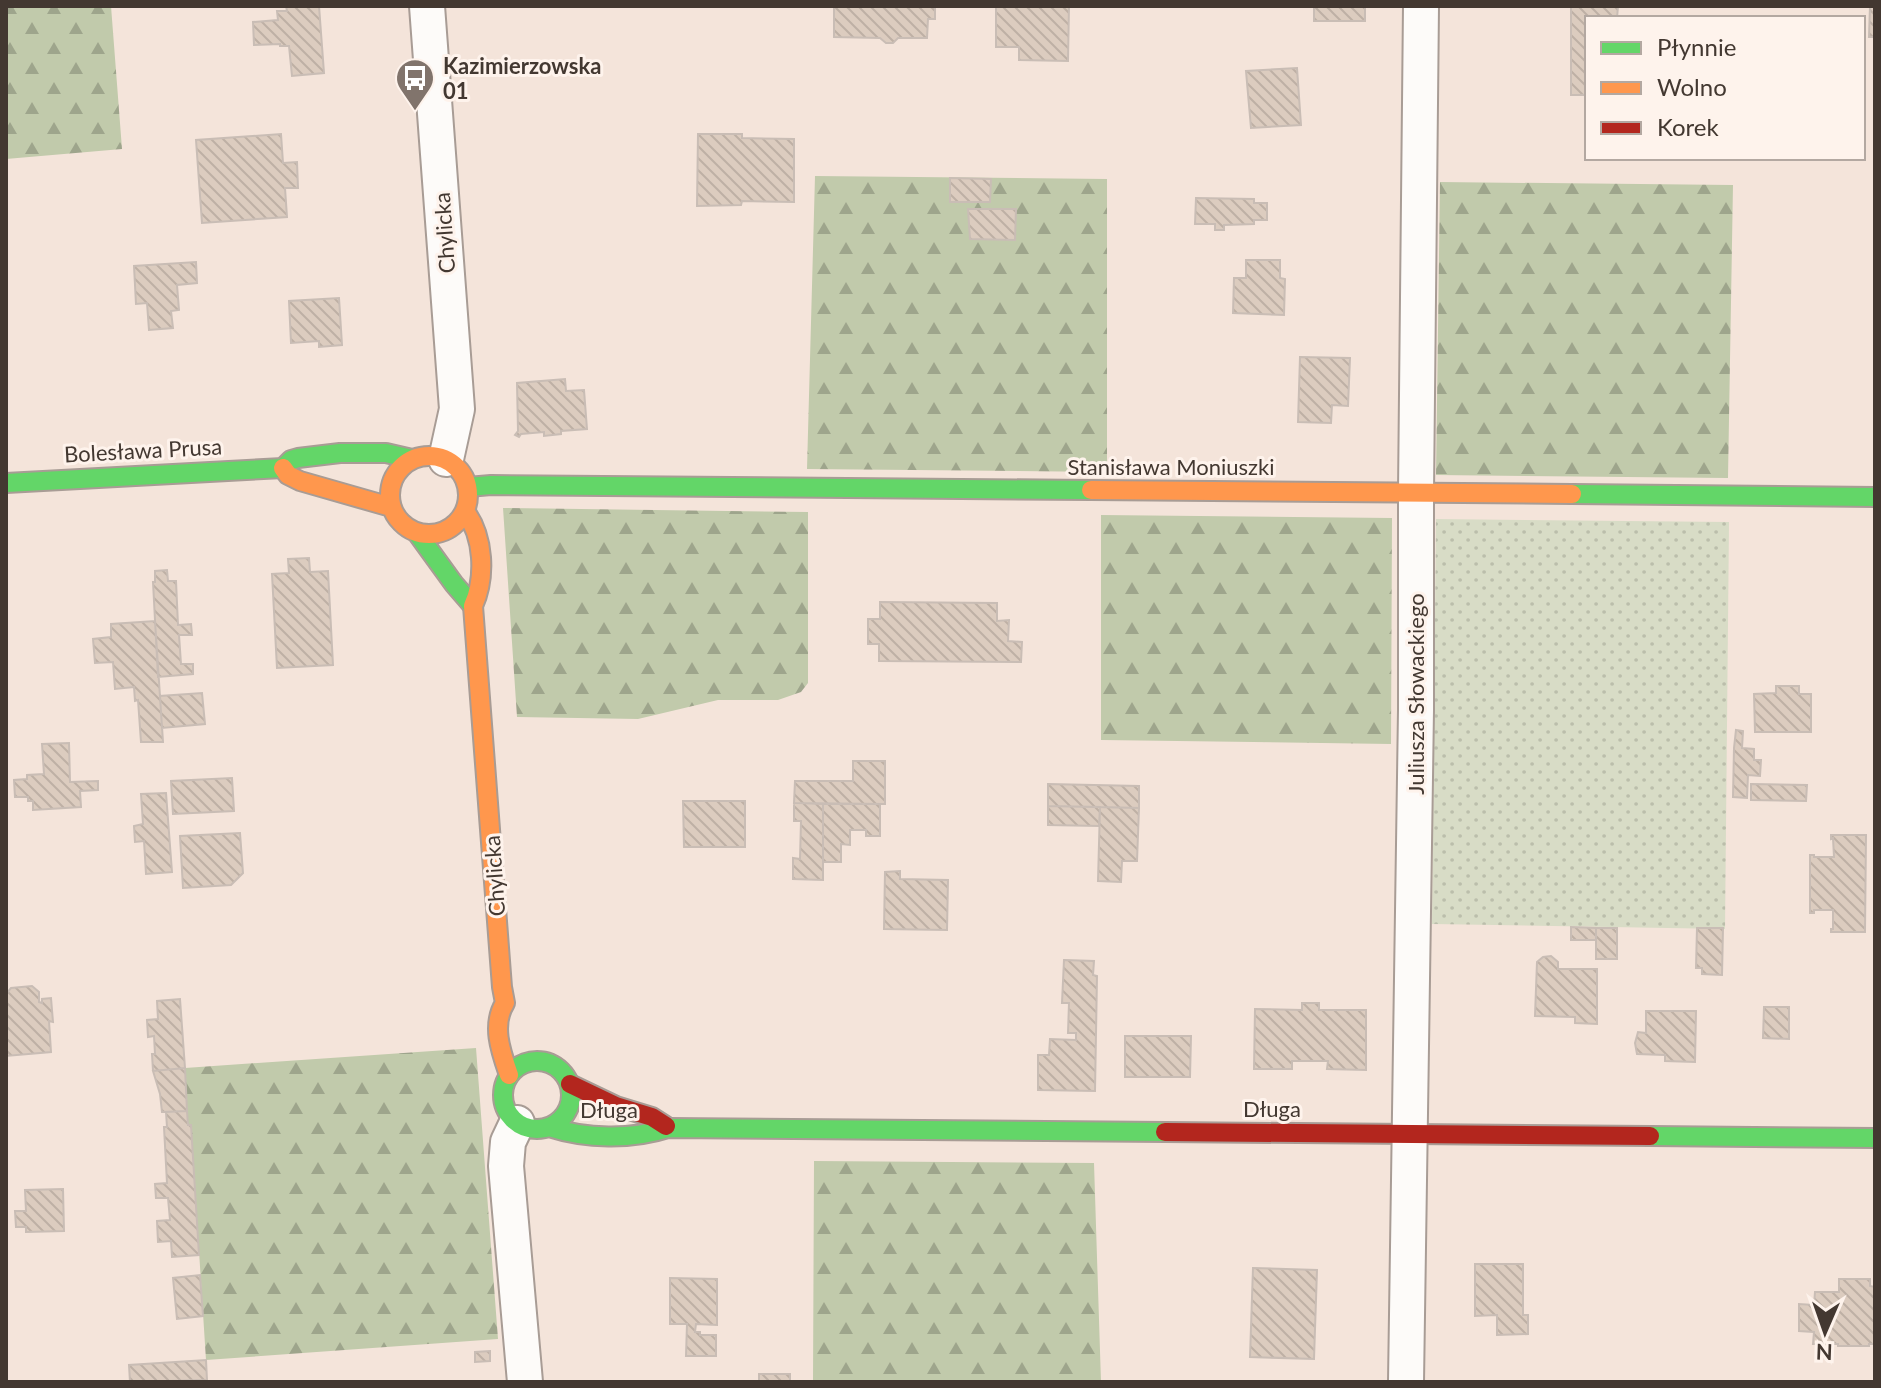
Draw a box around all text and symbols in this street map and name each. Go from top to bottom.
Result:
legend [1585,16,1865,160]
text: Płynnie [1657,32,1736,61]
place label: Kazimierzowska 01 [443,52,601,104]
bus stop icon: Kazimierzowska 01 [394,57,436,112]
text: Wolno [1657,72,1727,101]
text: Korek [1657,112,1720,141]
street label: Chylicka [428,192,460,274]
street label: Bolesława Prusa [63,432,223,468]
street label: Stanisława Moniuszki [1067,453,1275,480]
street label: Juliusza Słowackiego [1402,593,1429,795]
street label: Chylicka [478,835,510,917]
street label: Długa [1243,1095,1301,1122]
street label: Długa [580,1096,638,1123]
north arrow [1785,1292,1865,1372]
text: N [1815,1339,1833,1366]

